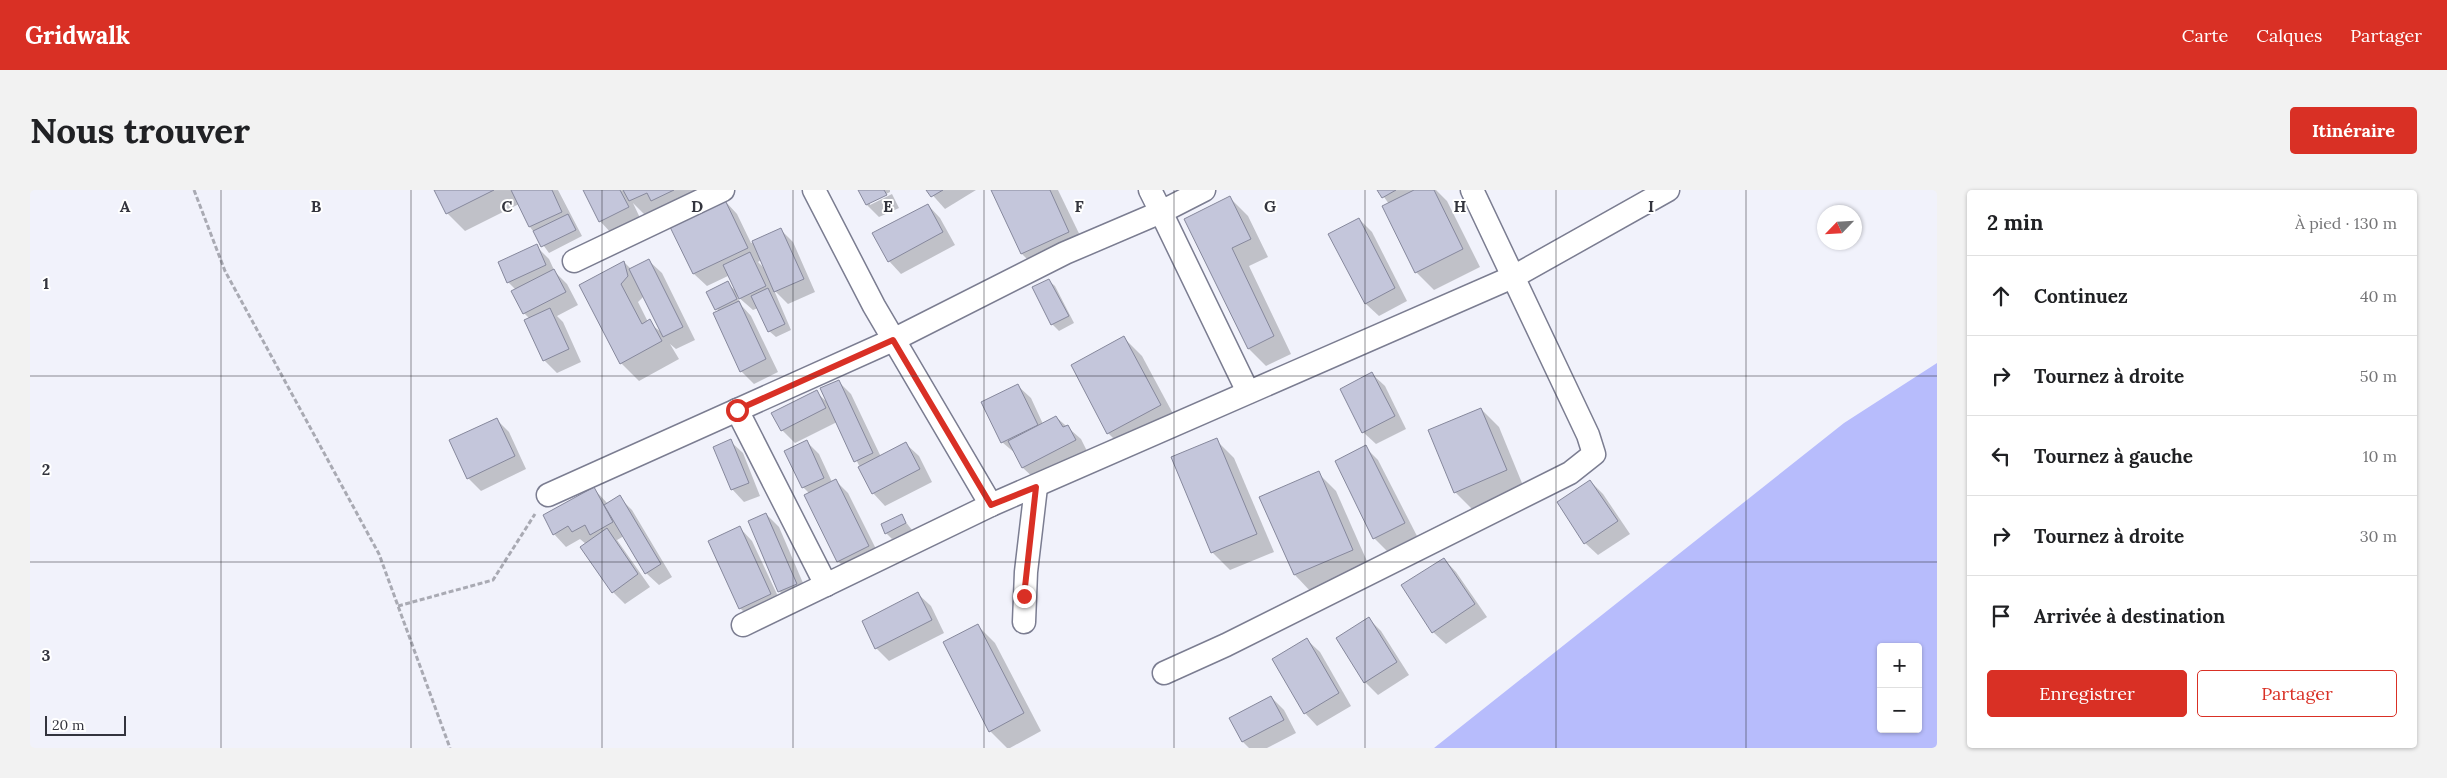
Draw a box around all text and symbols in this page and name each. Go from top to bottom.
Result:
text: Gridwalk [25,20,130,51]
text: Carte [2182,24,2228,47]
text: Calques [2256,24,2322,47]
text: Partager [2350,24,2422,47]
button: Itinéraire [2290,107,2417,154]
text: Nous trouver [30,108,250,153]
text: A [120,196,131,216]
text: B [311,196,322,216]
text: C [501,196,513,216]
text: D [691,196,703,216]
text: E [883,196,893,216]
text: F [1074,196,1084,216]
text: G [1264,196,1276,216]
text: H [1454,196,1467,216]
text: I [1648,196,1654,216]
north arrow [1817,205,1862,250]
text: 2 min [1987,209,2043,236]
text: À pied · 130 m [2295,213,2397,233]
text: 1 [43,273,49,293]
icon: ahead [1987,282,2015,310]
text: Continuez [2034,284,2128,308]
text: 40 m [2360,286,2397,306]
icon: right [1987,362,2015,390]
text: Tournez à droite [2034,364,2184,388]
text: 50 m [2360,366,2397,386]
route start [726,399,749,422]
icon: left [1987,442,2015,470]
text: Tournez à gauche [2034,444,2193,468]
text: 10 m [2363,446,2397,466]
text: 2 [42,459,50,479]
icon: right [1987,522,2015,550]
text: Tournez à droite [2034,524,2184,548]
text: 30 m [2360,526,2397,546]
route end [1013,585,1036,608]
icon: arrive [1987,602,2015,630]
text: Arrivée à destination [2034,604,2225,628]
map controls [1877,643,1922,733]
button: + [1877,643,1922,688]
text: 3 [42,645,51,665]
button: Enregistrer [1987,670,2187,717]
button: Partager [2197,670,2397,717]
button: − [1877,688,1922,733]
scale bar [45,713,126,736]
text: 20 m [52,716,84,734]

